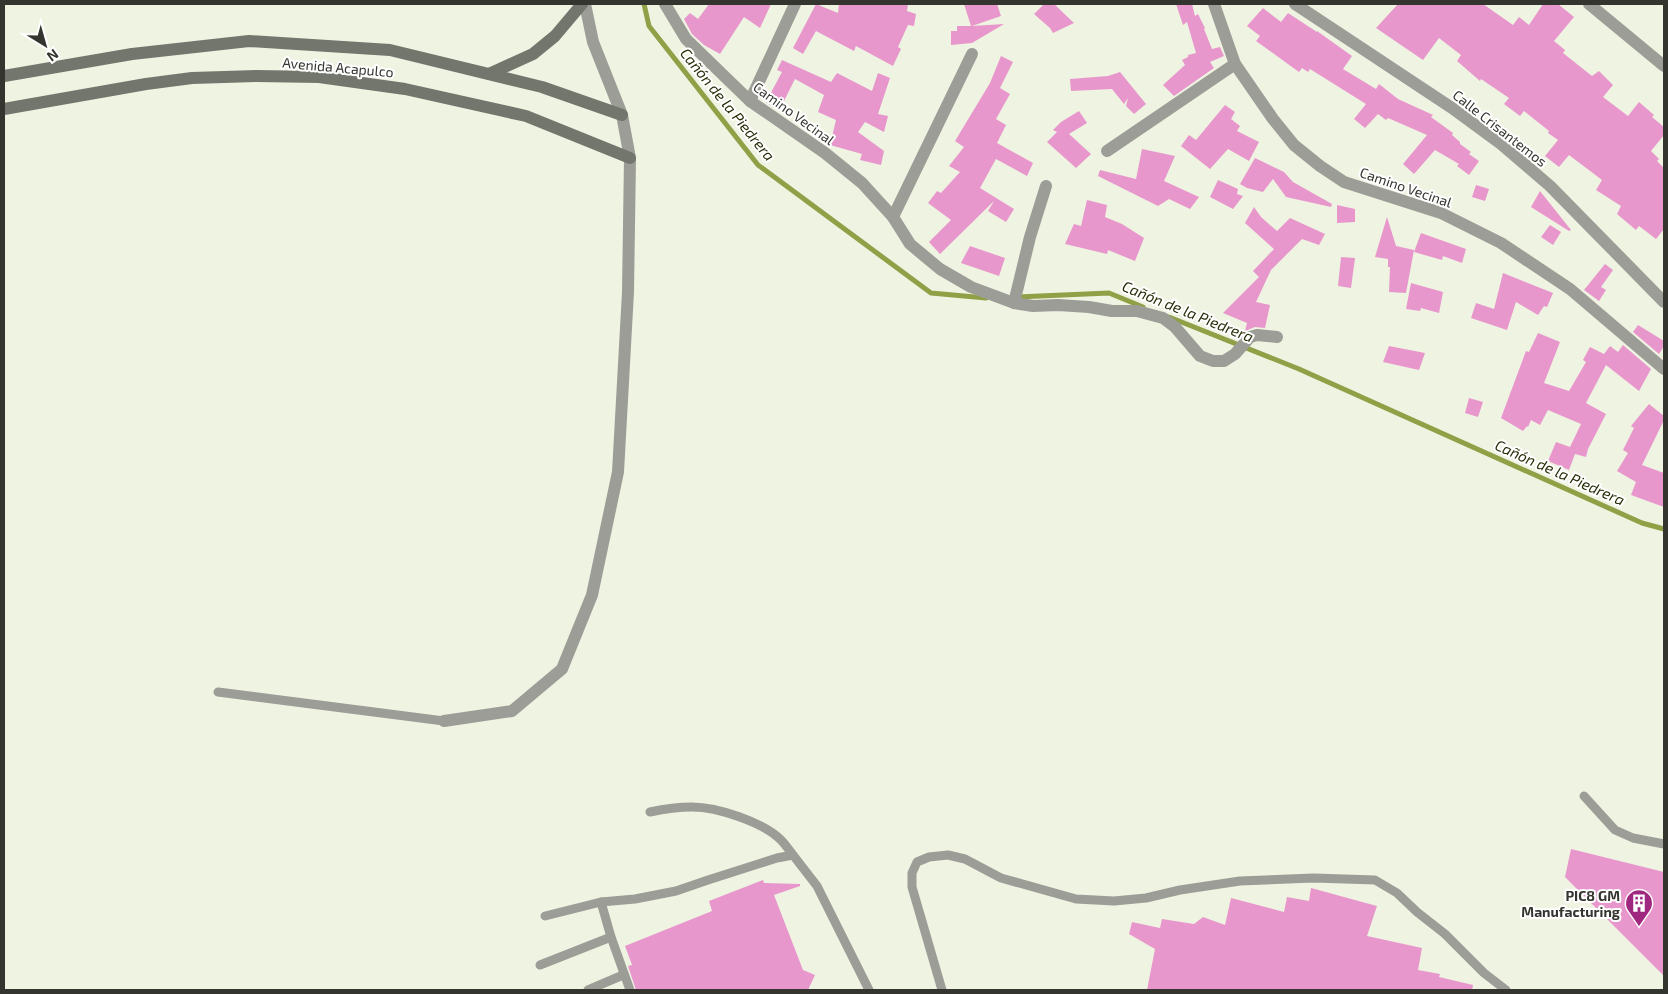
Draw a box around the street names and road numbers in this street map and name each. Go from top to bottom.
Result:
street label: Avenida Acapulco [282,54,394,80]
street label: Camino Vecinal [750,78,839,149]
street label: Calle Crisantemos [1450,86,1550,170]
street label: Camino Vecinal [1358,163,1455,211]

